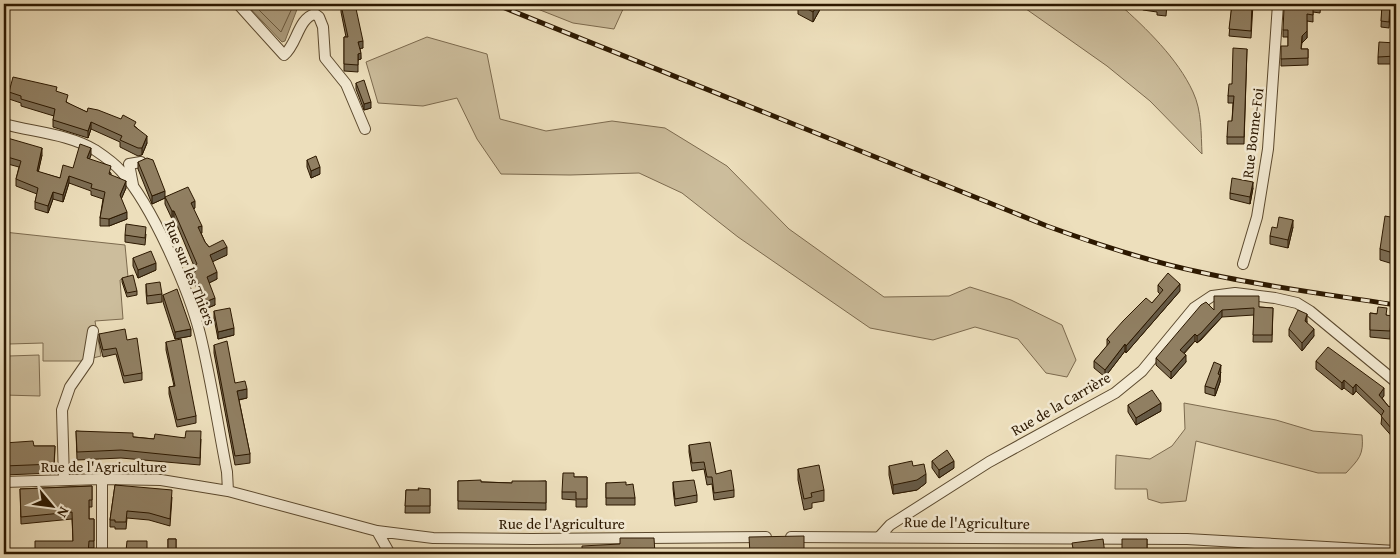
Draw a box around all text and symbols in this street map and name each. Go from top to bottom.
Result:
street label: Rue Bonne-Foi [1237,87,1268,179]
street label: Rue sur les Thiers [160,217,221,328]
street label: Rue de la Carrière [1007,366,1114,441]
street label: Rue de l'Agriculture [41,456,167,477]
north arrow [28,480,78,530]
text: N [52,503,74,522]
street label: Rue de l'Agriculture [904,511,1030,534]
street label: Rue de l'Agriculture [499,513,625,534]

